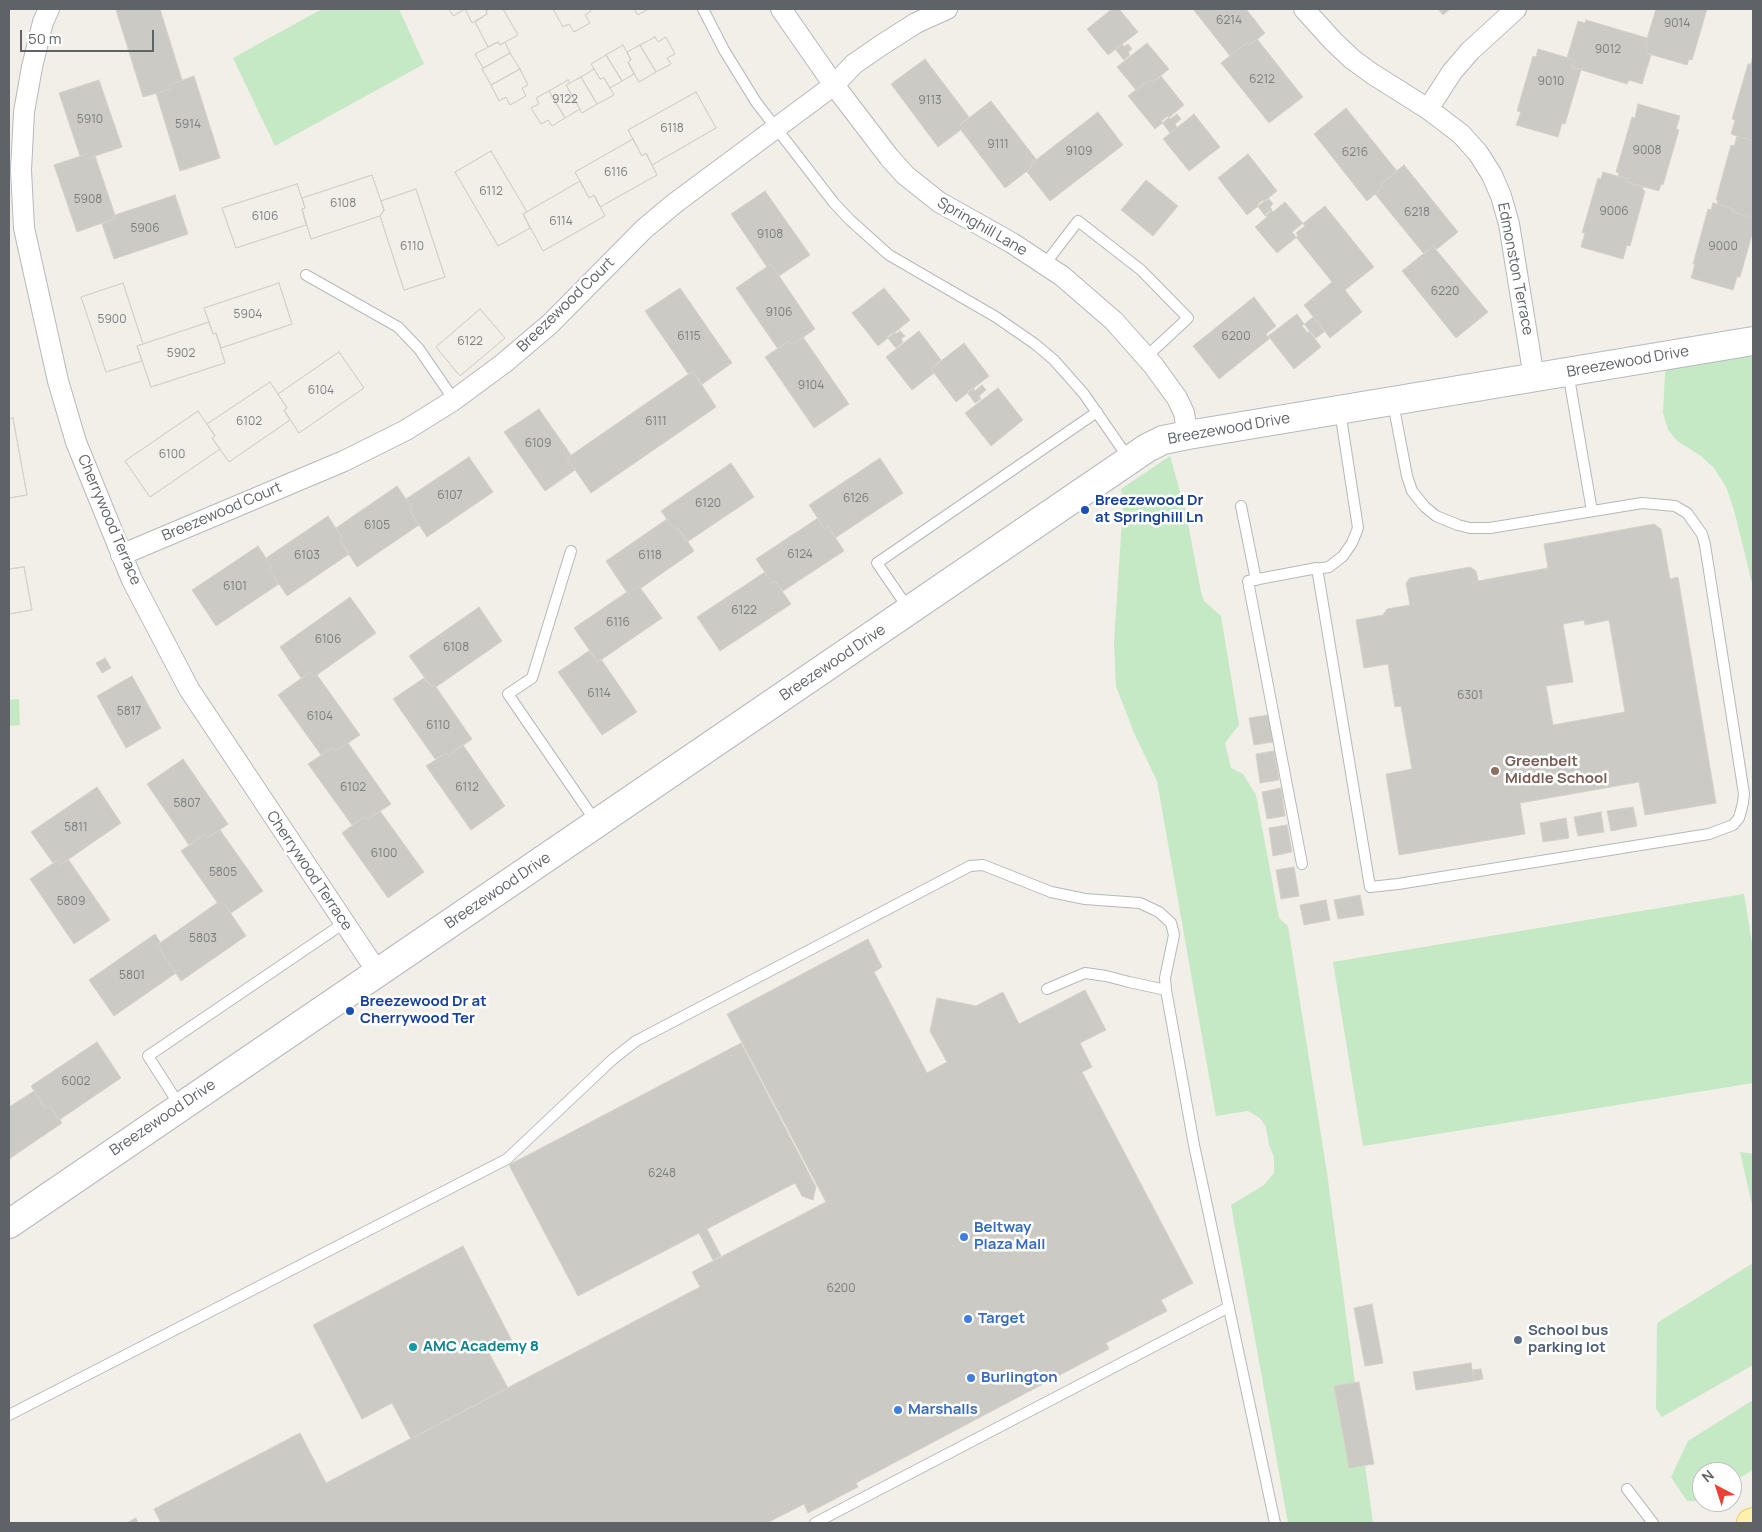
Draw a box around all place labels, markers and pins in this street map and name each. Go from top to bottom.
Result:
place label: Breezewood Dr at Springhill Ln [1095,492,1204,527]
marker: Breezewood Dr at Springhill Ln [1079,504,1091,516]
place label: Greenbelt Middle School [1505,753,1607,788]
marker: Greenbelt Middle School [1489,765,1501,777]
place label: Breezewood Dr at Cherrywood Ter [360,993,487,1028]
marker: Breezewood Dr at Cherrywood Ter [344,1005,356,1017]
place label: Beltway Plaza Mall [974,1219,1045,1254]
marker: Beltway Plaza Mall [958,1231,970,1243]
place label: Target [978,1310,1025,1328]
marker: Target [962,1313,974,1325]
place label: School bus parking lot [1528,1322,1608,1357]
marker: School bus parking lot [1512,1334,1524,1346]
place label: AMC Academy 8 [423,1338,539,1356]
marker: AMC Academy 8 [407,1341,419,1353]
place label: Burlington [981,1369,1058,1387]
marker: Burlington [965,1372,977,1384]
place label: Marshalls [908,1401,978,1419]
marker: Marshalls [892,1404,904,1416]

